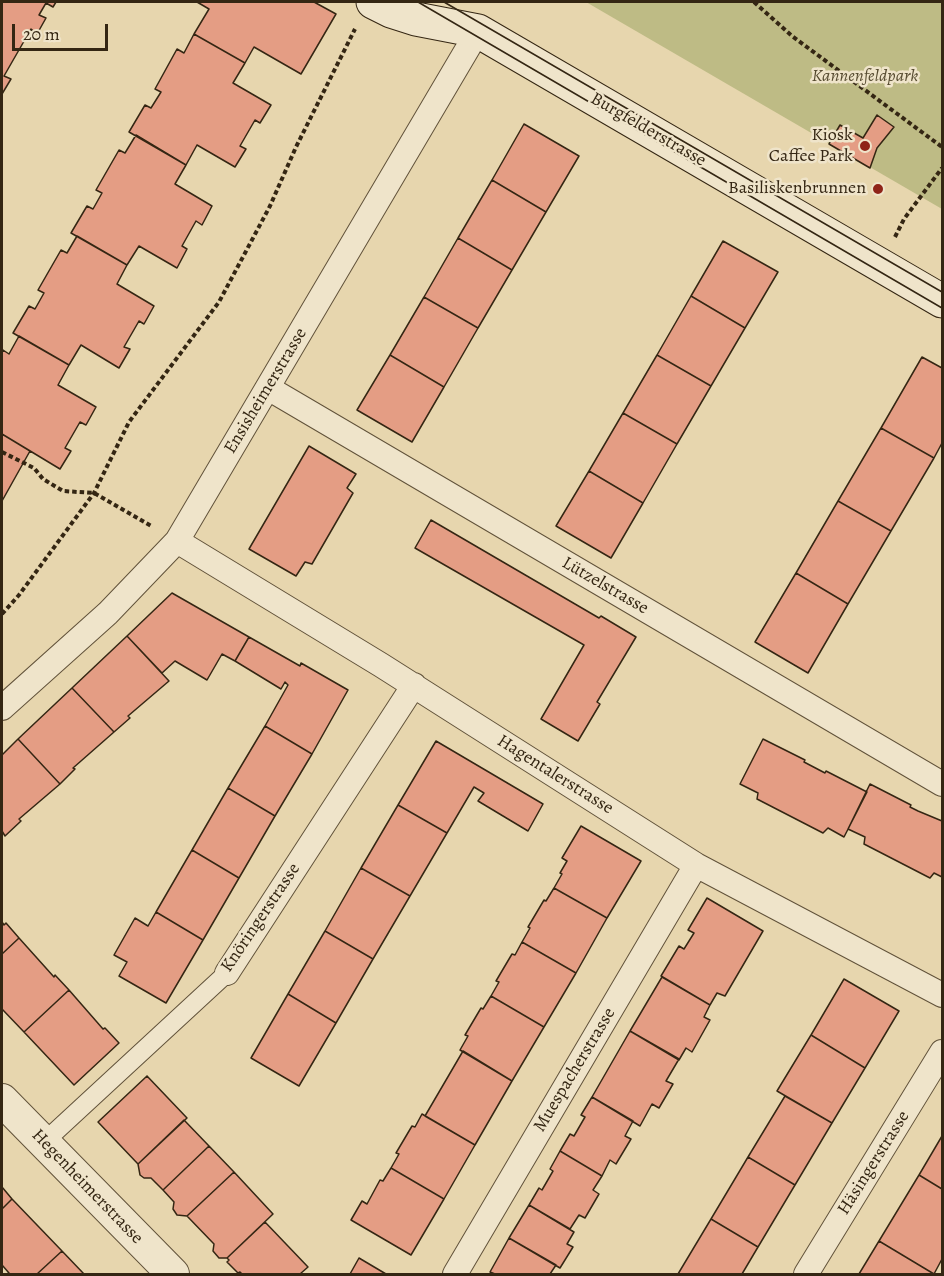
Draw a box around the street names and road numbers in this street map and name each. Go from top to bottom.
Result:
street label: Burgfelderstrasse [586,88,710,172]
street label: Ensisheimerstrasse [220,324,312,458]
street label: Lützelstrasse [558,553,652,619]
street label: Hagentalerstrasse [493,731,617,819]
street label: Knöringerstrasse [217,859,305,977]
street label: Muespacherstrasse [529,1004,621,1136]
street label: Häsingerstrasse [833,1107,915,1219]
street label: Hegenheimerstrasse [27,1125,147,1249]

